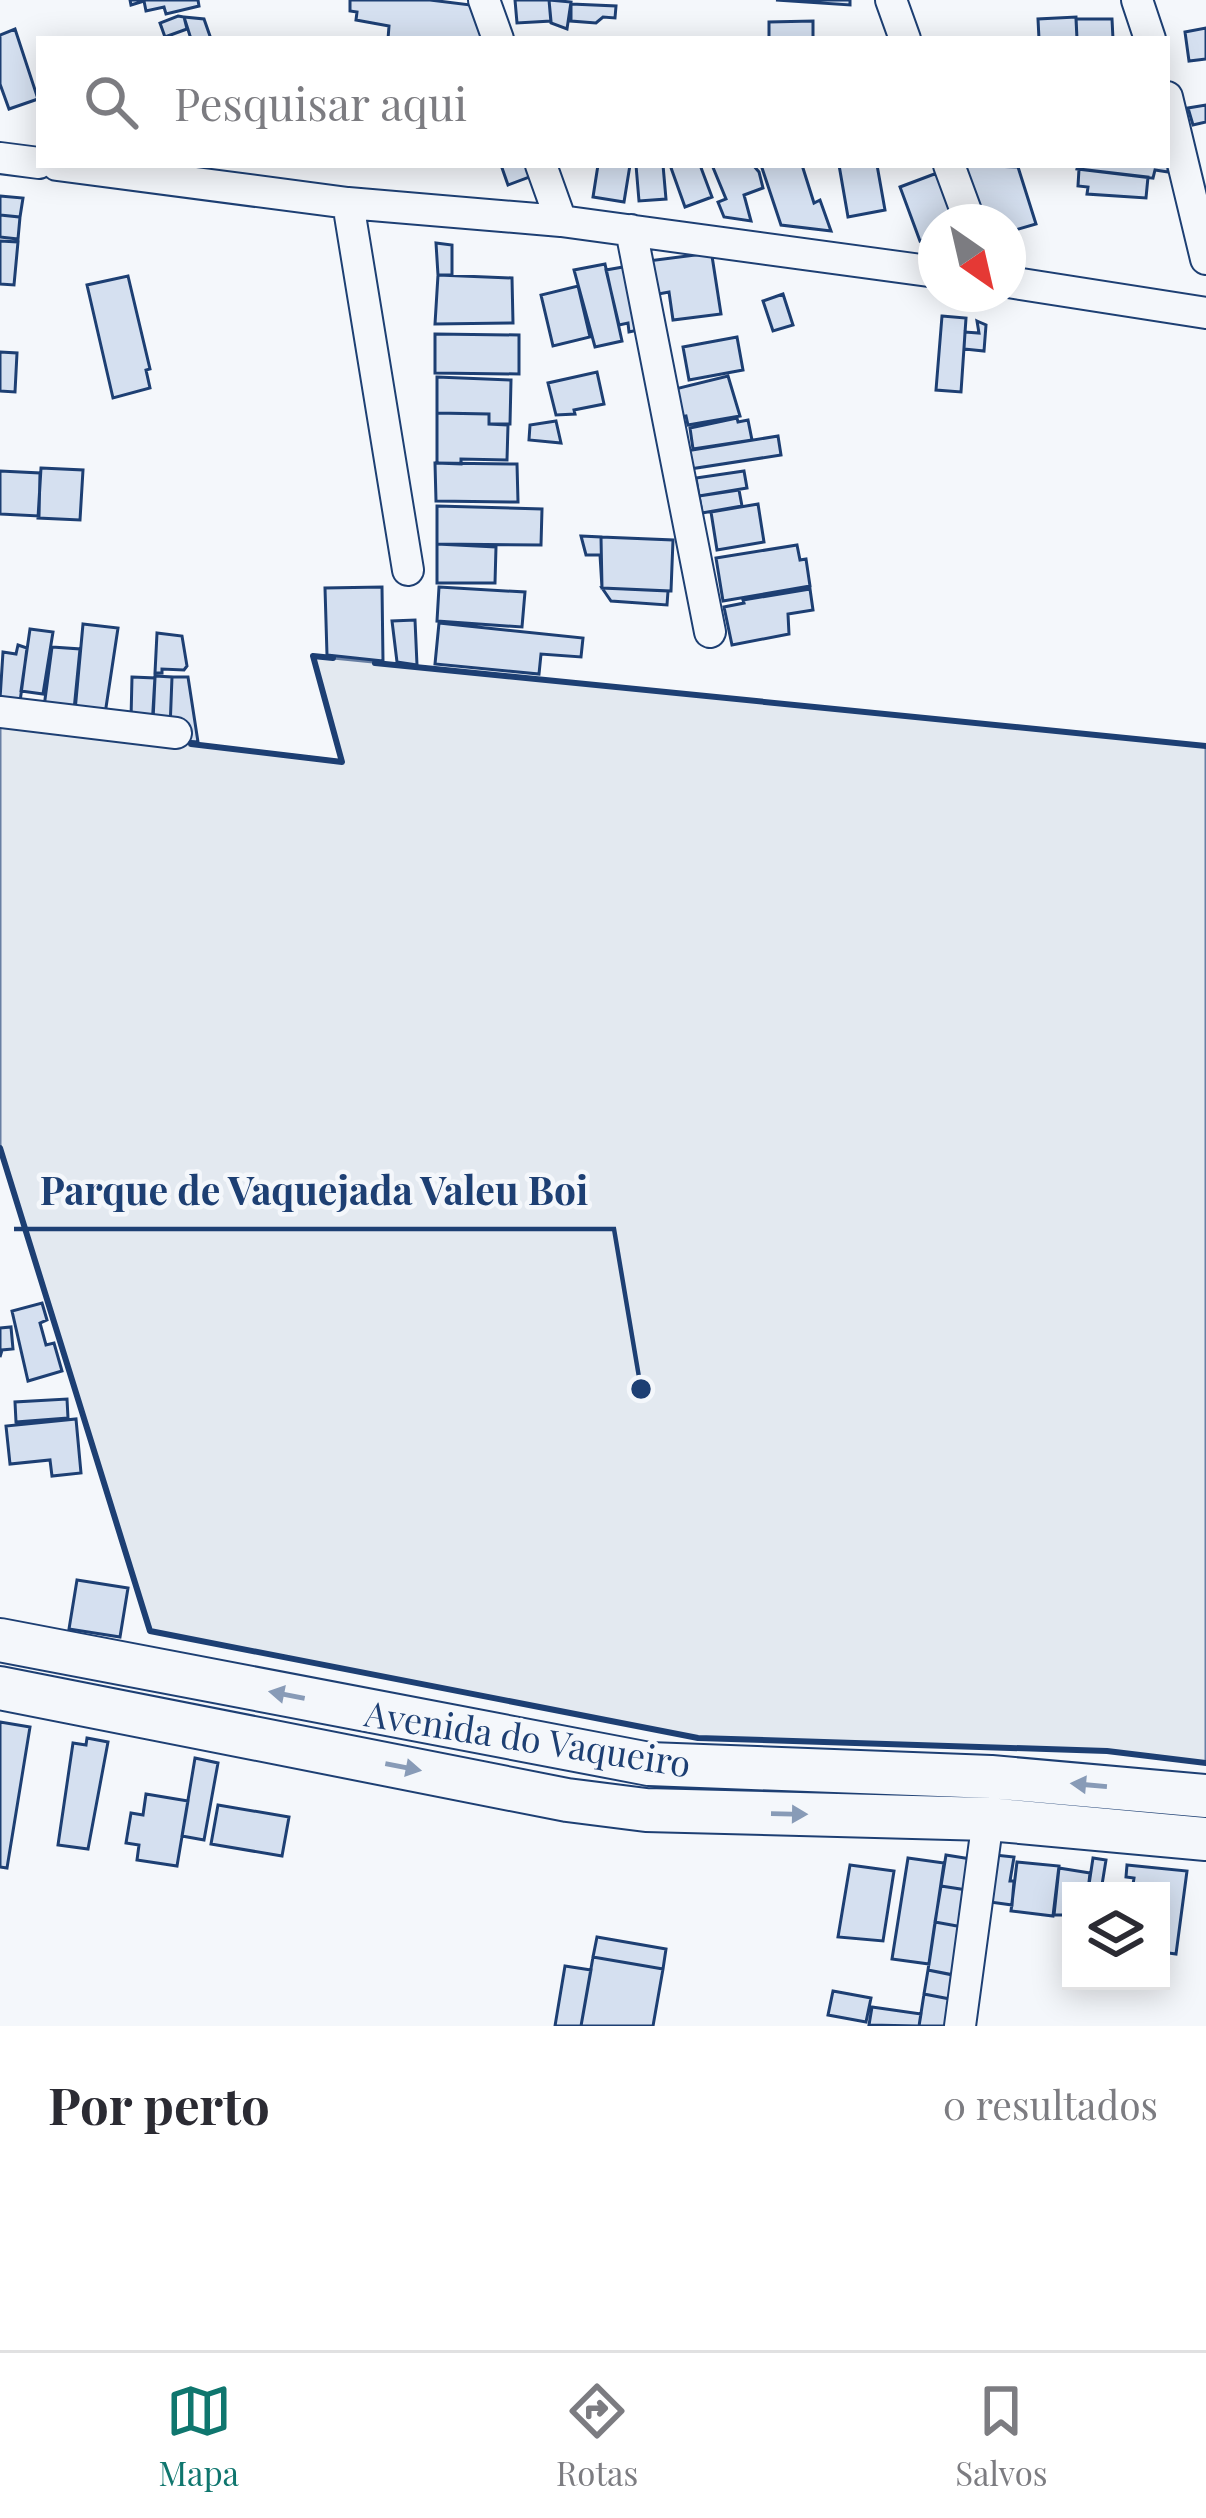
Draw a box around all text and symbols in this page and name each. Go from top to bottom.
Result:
search box [36,36,1170,168]
icon: search [78,69,144,135]
text: Pesquisar aqui [174,72,467,132]
north arrow [918,204,1026,312]
callout: Parque de Vaquejada Valeu Boi [14,1154,614,1229]
text: Parque de Vaquejada Valeu Boi [40,1163,588,1215]
one-way arrow [267,1685,305,1704]
street label: Avenida do Vaqueiro [361,1687,694,1786]
one-way arrow [385,1758,423,1777]
one-way arrow [1070,1776,1108,1795]
one-way arrow [771,1805,809,1824]
map controls [1062,1882,1170,1990]
button: layers [1062,1882,1170,1990]
text: Por perto [48,2070,270,2138]
text: 0 resultados [943,2078,1158,2130]
tab: Mapa [158,2378,239,2494]
tab: Rotas [556,2378,638,2494]
tab: Salvos [955,2378,1048,2494]

